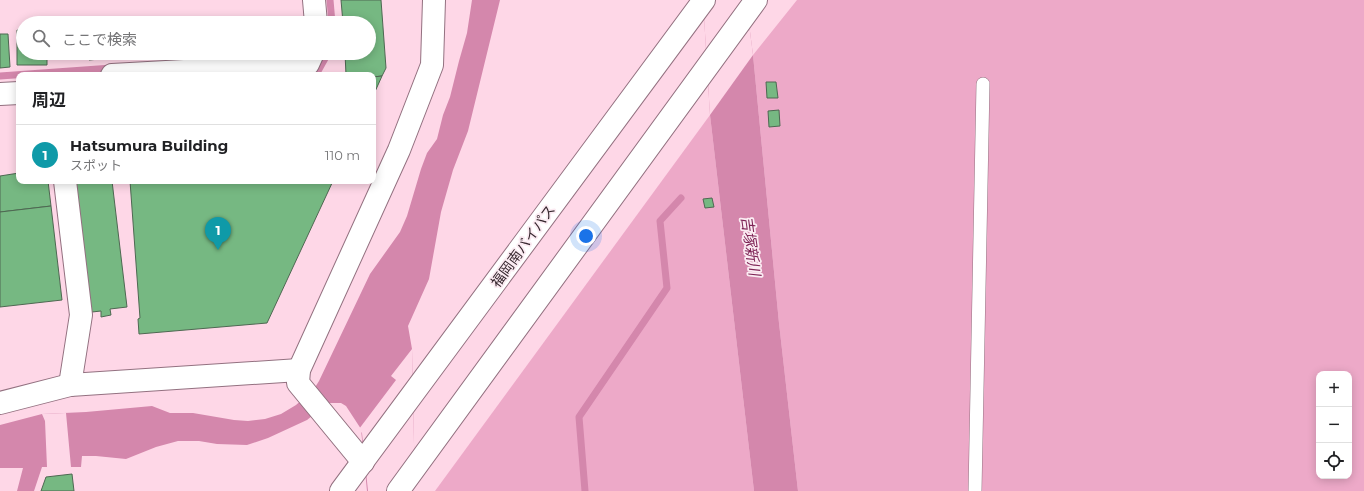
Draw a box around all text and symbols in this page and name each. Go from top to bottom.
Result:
search box [16,16,376,60]
icon: search [30,27,52,49]
text: ここで検索 [62,30,137,49]
text: 周辺 [32,90,66,110]
text: Hatsumura Building [70,136,228,155]
text: 1 [42,147,48,163]
text: 110 m [325,147,360,163]
text: スポット [70,157,122,173]
street label: 福岡南バイパス [487,201,559,291]
water label: 吉塚新川 [737,215,765,279]
pin: 1 [205,217,231,250]
your location [576,226,596,246]
map controls [1316,371,1352,479]
button: + [1316,371,1352,407]
button: − [1316,407,1352,443]
button: locate [1316,443,1352,479]

